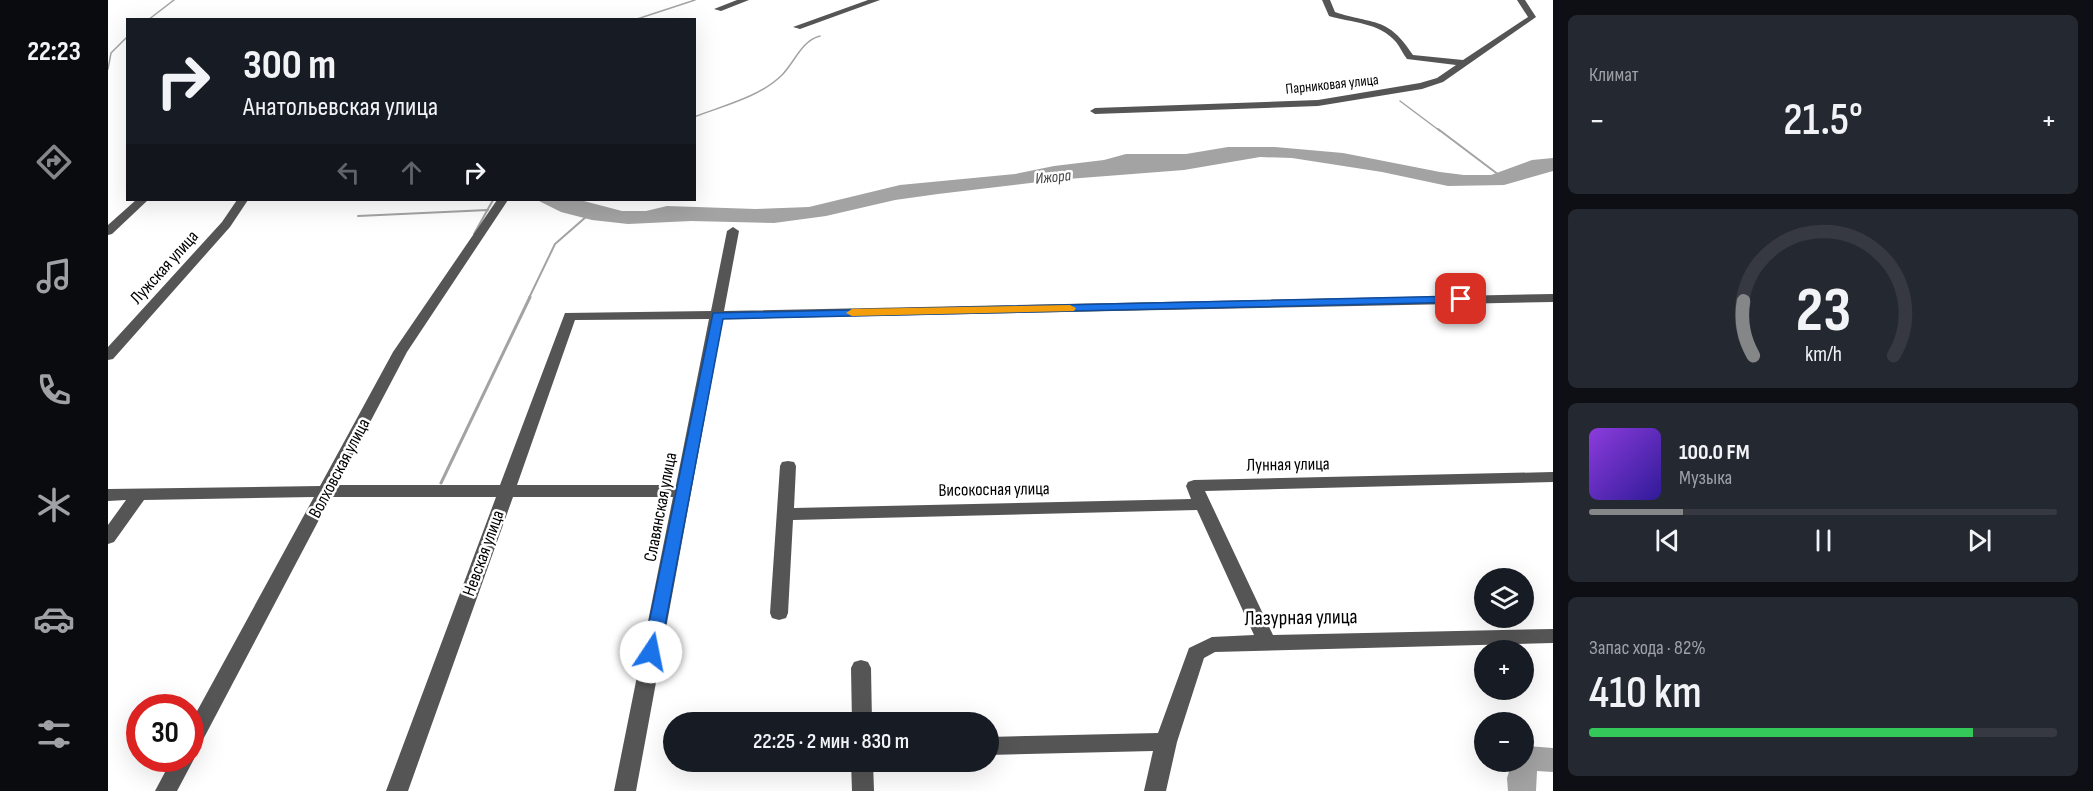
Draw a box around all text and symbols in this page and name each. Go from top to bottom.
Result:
text: 22:23 [27,36,81,68]
text: 300 m [243,40,336,91]
icon: right [144,42,222,120]
text: Климат [1589,63,1639,87]
street label: Парниковая улица [1285,70,1380,99]
text: Анатольевская улица [243,91,438,123]
text: 21.5° [1783,93,1863,148]
text: − [1589,101,1605,141]
text: + [2041,101,2057,141]
icon: directions [33,141,75,183]
icon: left [332,156,365,189]
icon: ahead [395,156,428,189]
icon: right [458,156,491,189]
water label: Ижора [1034,166,1072,189]
street label: Лужская улица [126,226,203,308]
icon: music [33,255,75,297]
pin [1435,273,1486,324]
text: 23 [1795,274,1851,349]
icon: arrive [1444,282,1477,315]
text: km/h [1804,342,1842,367]
icon: phone [33,369,75,411]
street label: Волховская улица [304,415,375,522]
text: 100.0 FM [1679,439,1750,466]
street label: Славянская улица [640,451,681,563]
street label: Лунная улица [1246,453,1330,476]
text: Музыка [1679,466,1732,490]
street label: Високосная улица [938,478,1050,501]
icon: climate [33,484,75,526]
street label: Невская улица [458,507,509,599]
icon: previous [1651,524,1684,557]
icon: pause [1807,524,1840,557]
icon: next [1963,524,1996,557]
map controls [1474,568,1534,772]
button: layers [1474,568,1534,628]
icon: car [33,598,75,640]
street label: Лазурная улица [1244,604,1358,631]
position arrow [619,620,683,684]
text: Запас хода · 82% [1589,636,1706,660]
button: + [1474,640,1534,700]
text: 410 km [1589,666,1702,721]
speed limit sign: 30 [126,694,204,772]
button: − [1474,712,1534,772]
icon: filters [33,713,75,755]
text: 22:25 · 2 мин · 830 m [753,728,909,755]

